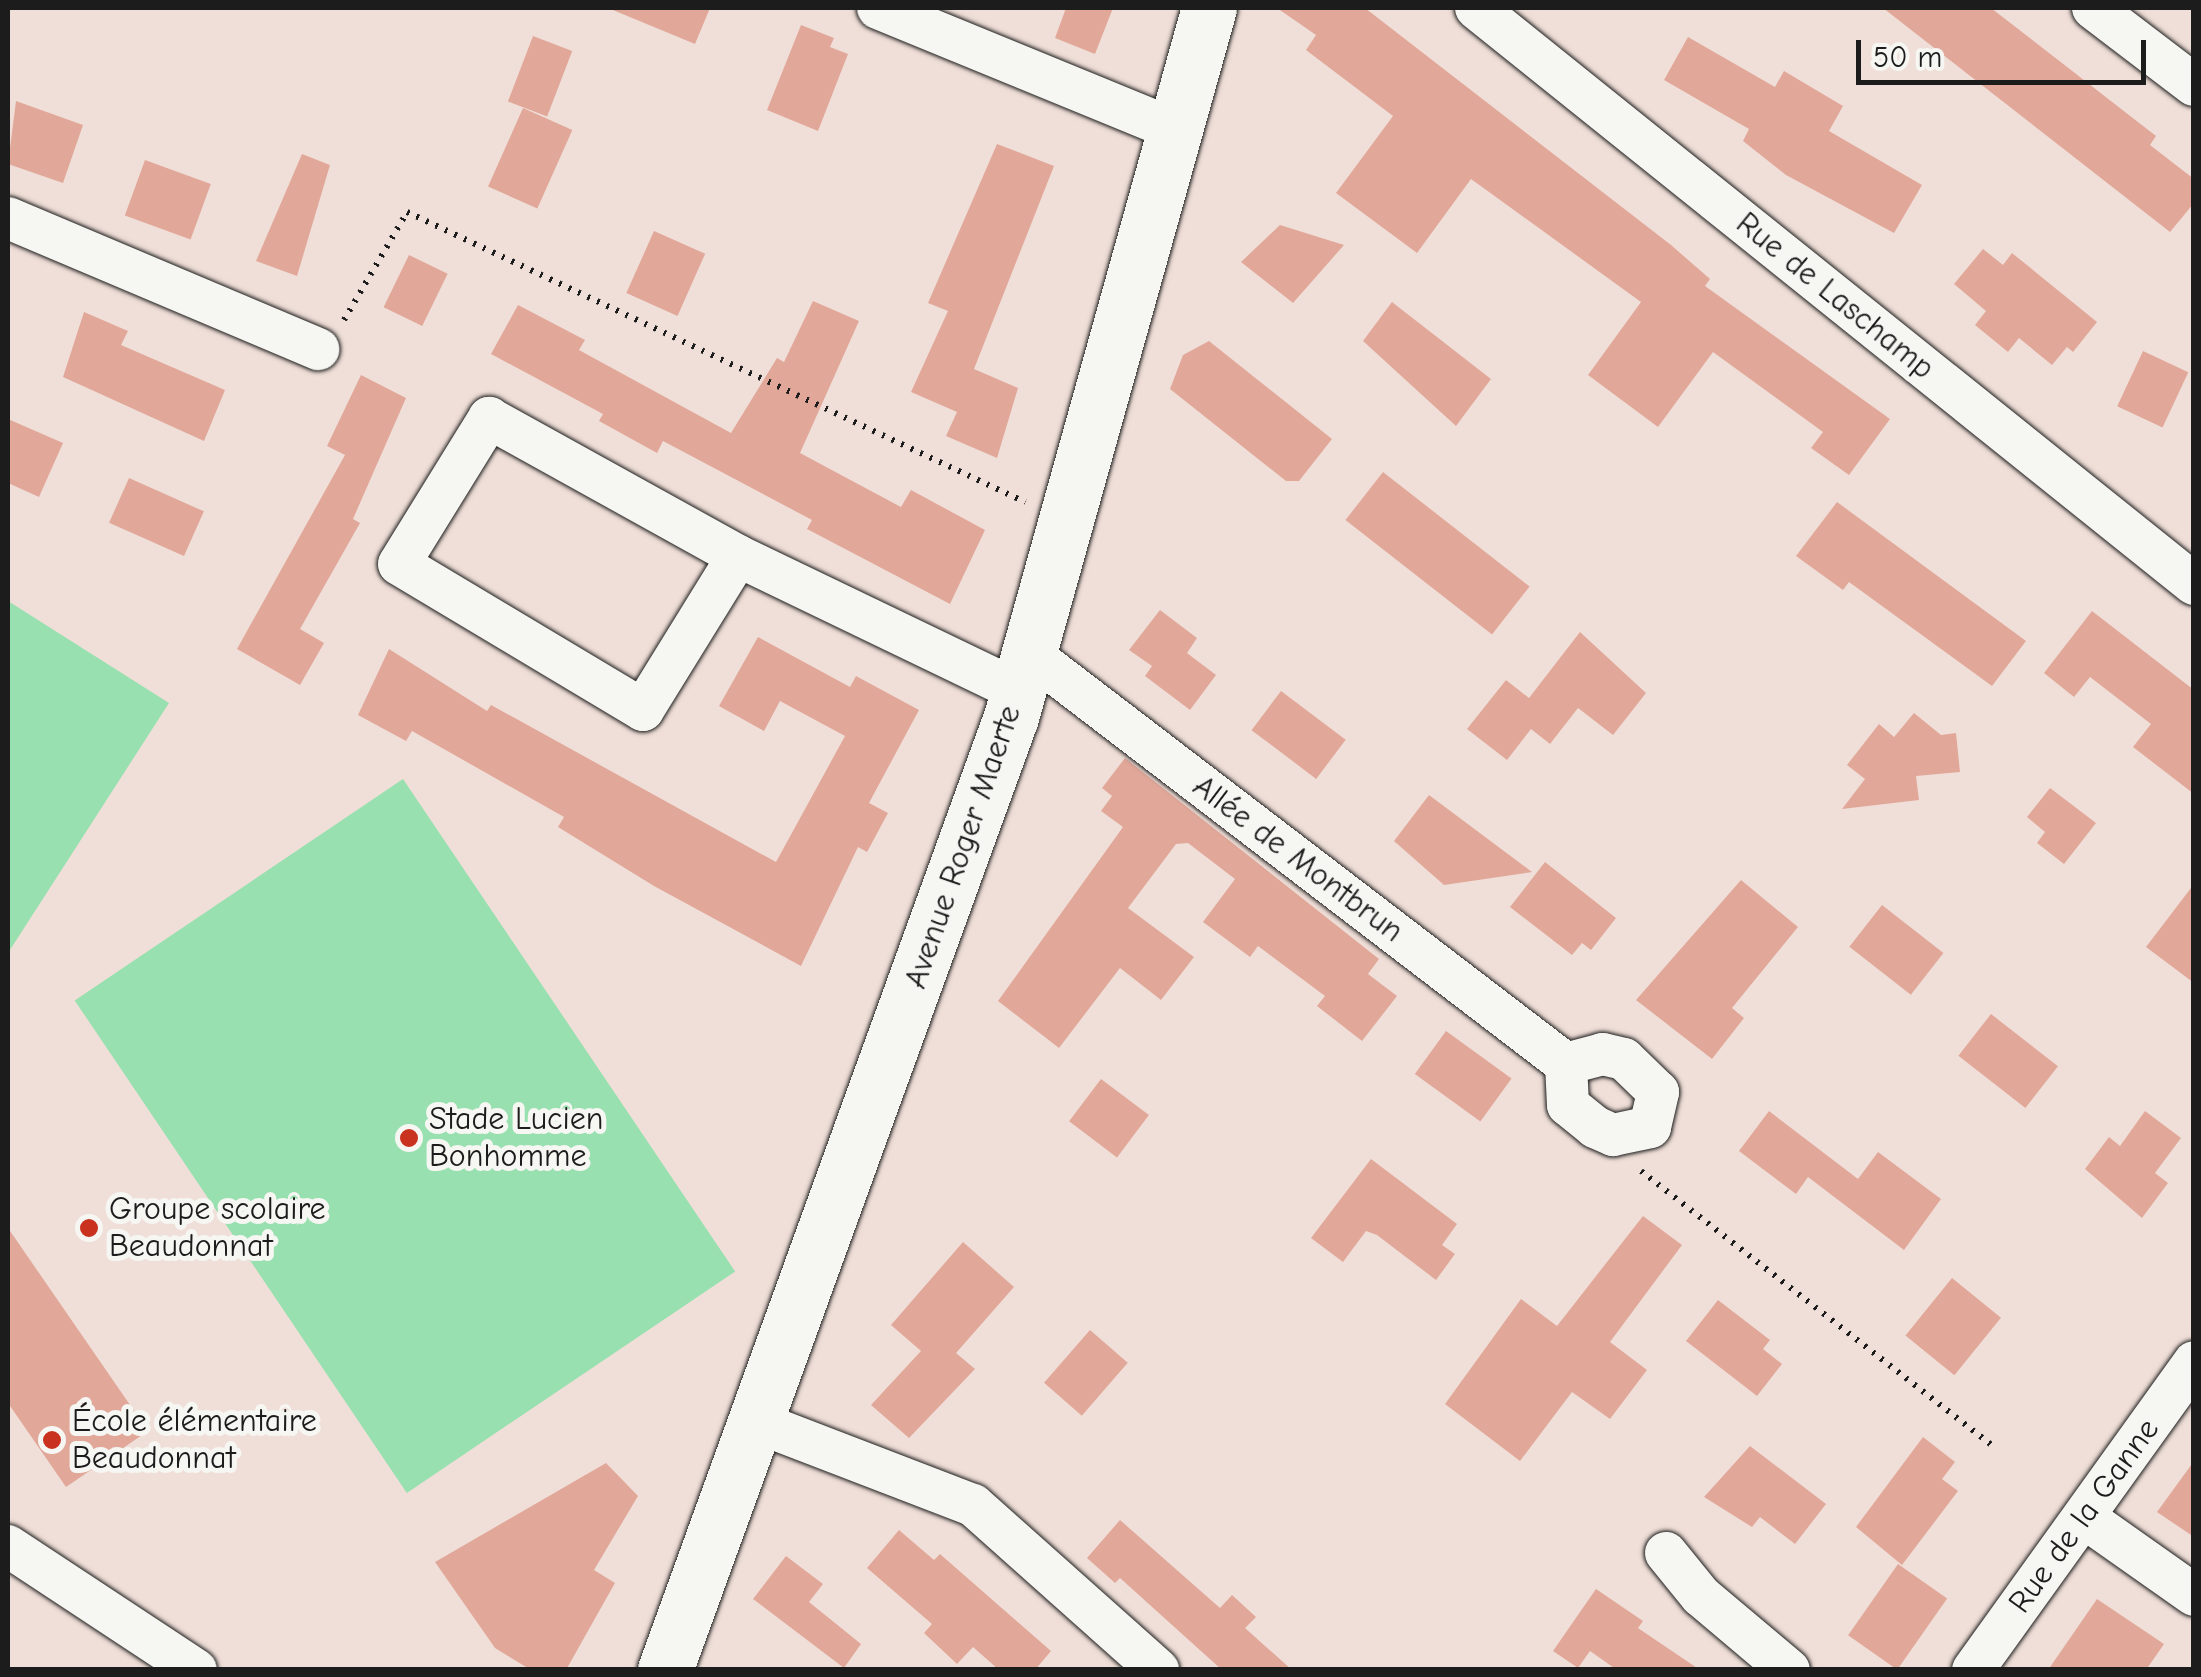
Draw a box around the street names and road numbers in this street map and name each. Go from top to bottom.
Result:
street label: Rue de Laschamp [1728,204,1942,388]
street label: Avenue Roger Maerte [897,701,1029,993]
street label: Allée de Montbrun [1185,767,1411,951]
street label: Rue de la Ganne [2001,1411,2167,1621]

